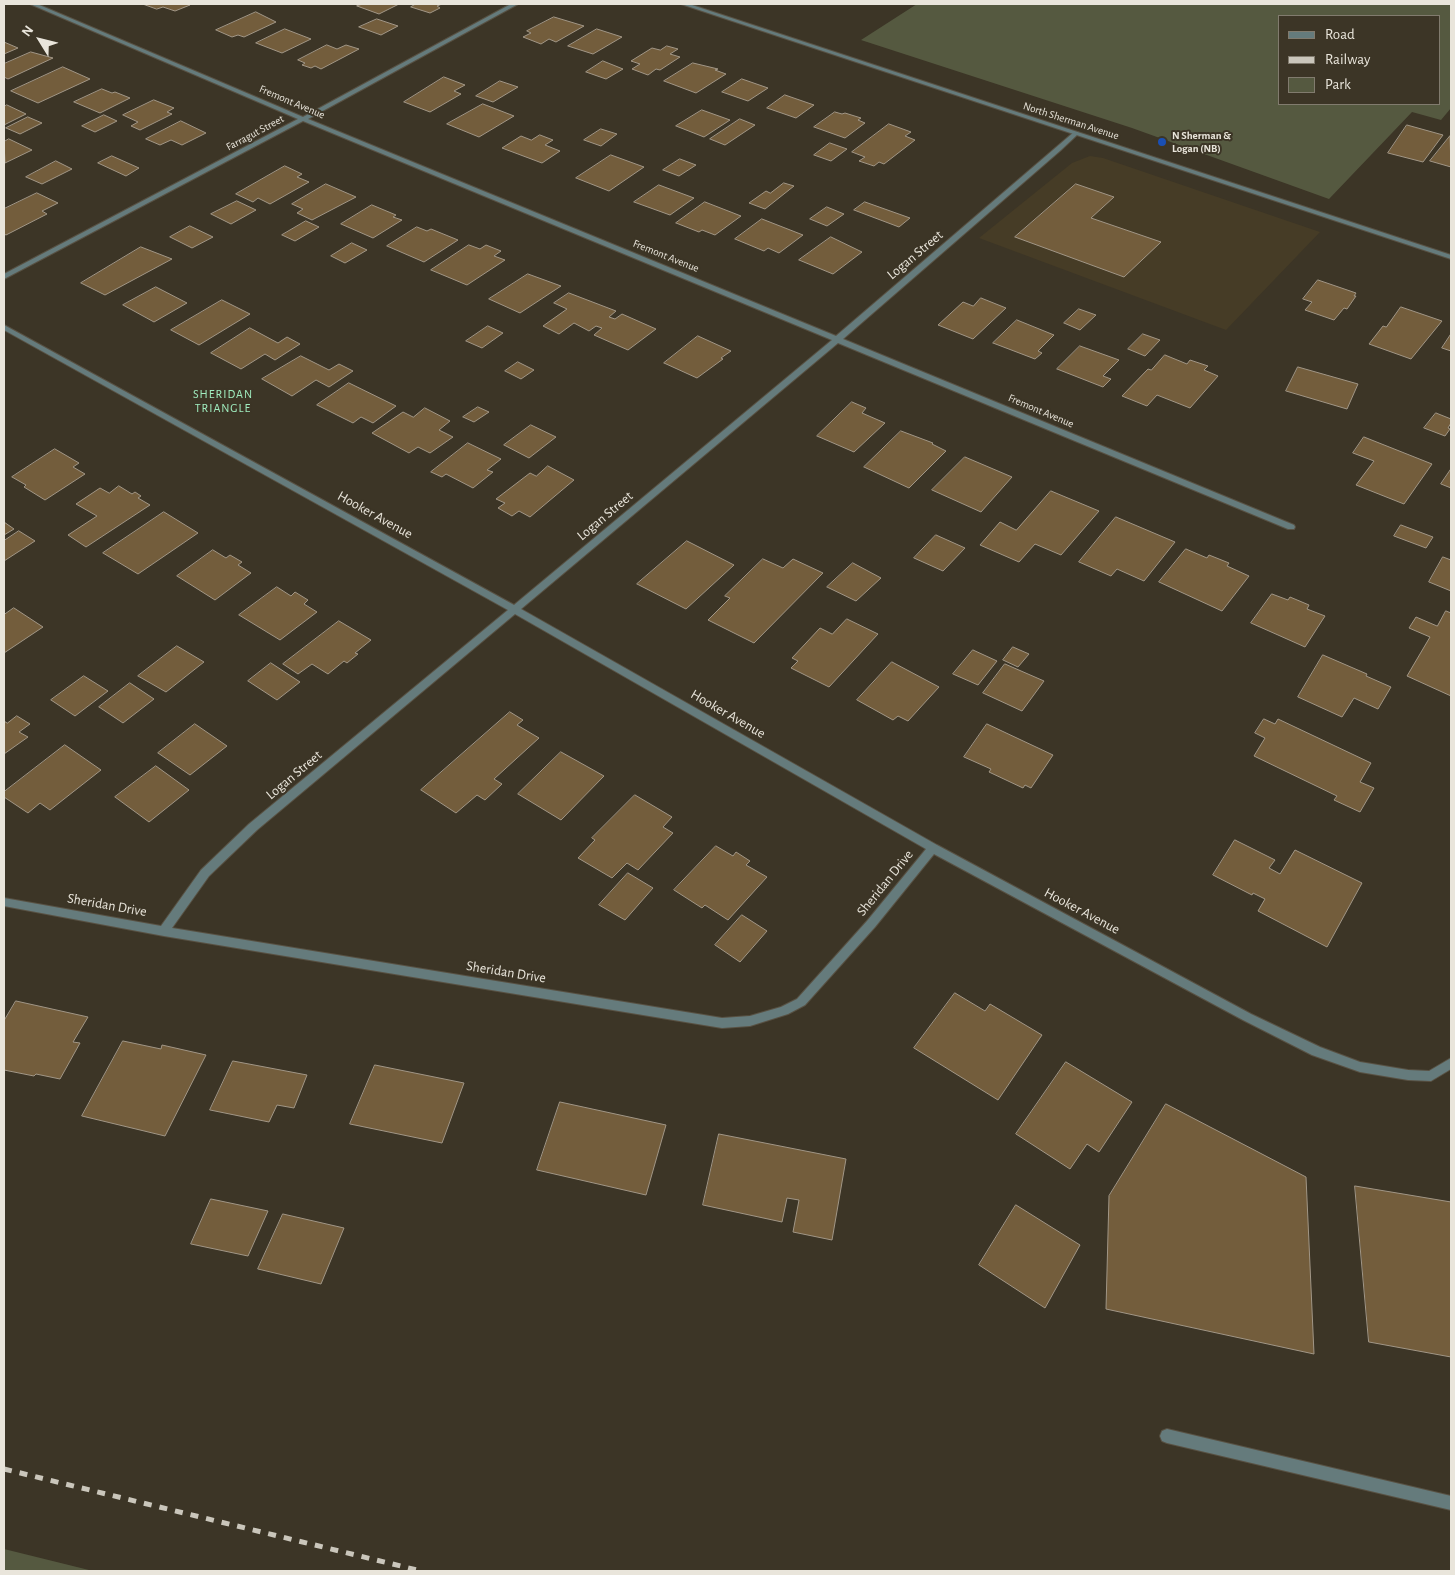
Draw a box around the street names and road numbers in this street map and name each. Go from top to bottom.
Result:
street label: Fremont Avenue [257,82,327,122]
street label: North Sherman Avenue [1021,99,1121,143]
street label: Farragut Street [224,112,286,154]
street label: Logan Street [884,227,946,283]
street label: Fremont Avenue [631,237,701,275]
street label: Fremont Avenue [1006,391,1076,431]
street label: Hooker Avenue [334,487,416,543]
street label: Logan Street [574,488,636,544]
street label: Hooker Avenue [688,686,768,742]
street label: Logan Street [263,747,325,803]
street label: Sheridan Drive [853,846,917,920]
street label: Hooker Avenue [1041,884,1123,938]
street label: Sheridan Drive [66,890,148,920]
street label: Sheridan Drive [465,957,547,987]

